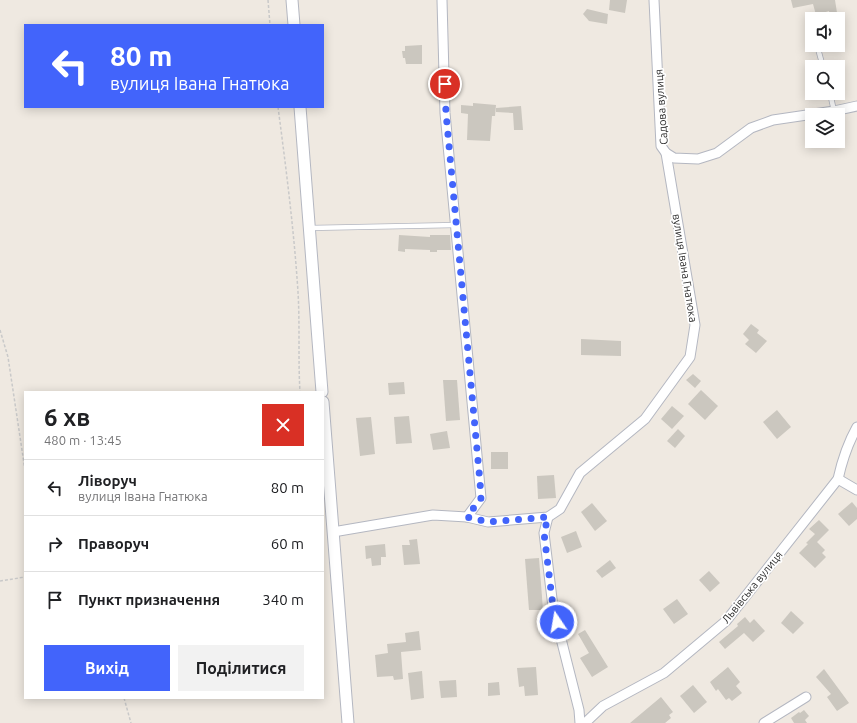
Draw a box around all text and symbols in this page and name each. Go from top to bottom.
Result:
map controls [805,12,845,148]
button: sound [805,12,845,52]
icon: left [44,40,96,92]
text: 80 m [110,40,172,71]
button: search [805,60,845,100]
pin [428,67,462,101]
street label: Садова вулиця [652,69,670,145]
text: вулиця Івана Гнатюка [110,73,289,93]
icon: arrive [434,73,456,95]
button: layers [805,108,845,148]
street label: вулиця Івана Гнатюка [670,213,700,323]
text: 6 хв [44,404,90,431]
button: close [262,404,304,446]
text: 480 m · 13:45 [44,433,122,447]
text: Ліворуч [78,472,137,489]
icon: left [44,477,66,499]
text: 80 m [271,479,304,496]
text: вулиця Івана Гнатюка [78,489,208,503]
icon: right [44,533,66,555]
text: Праворуч [78,535,149,552]
text: 60 m [271,535,304,552]
street label: Львівська вулиця [719,549,785,625]
icon: arrive [44,589,66,611]
text: Пункт призначення [78,591,220,608]
text: 340 m [262,591,304,608]
position arrow [536,601,578,643]
button: Вихід [44,645,170,691]
button: Поділитися [178,645,304,691]

